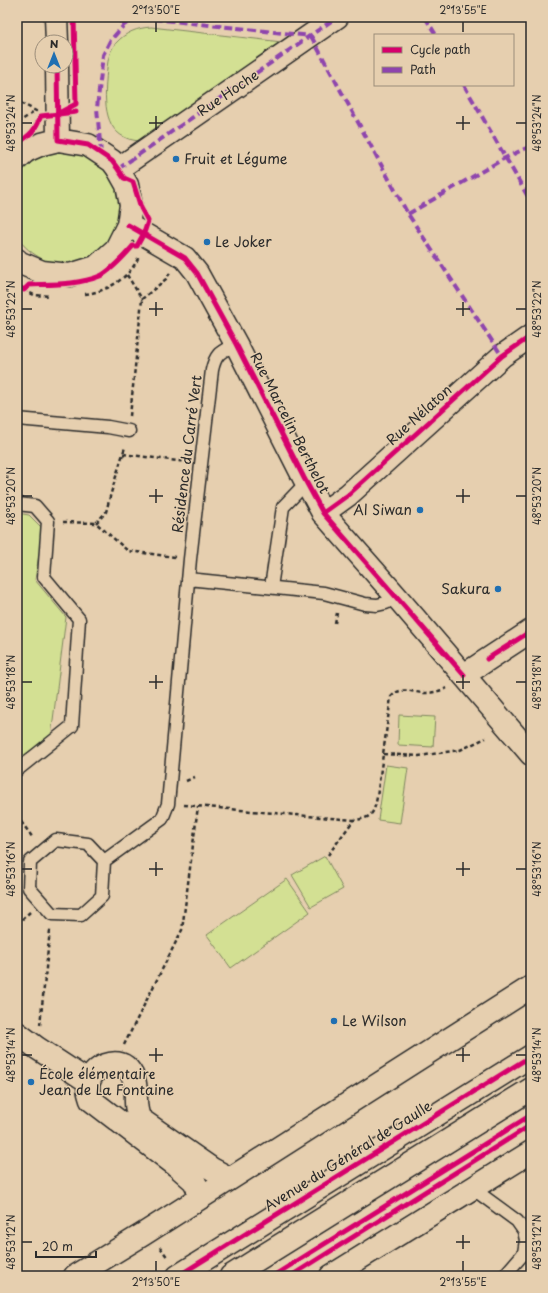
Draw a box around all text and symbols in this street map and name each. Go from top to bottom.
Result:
text: 2°13'50"E [132,2,180,17]
text: 2°13'55"E [439,2,487,17]
north arrow [34,34,74,74]
legend [374,34,514,86]
text: N [50,35,59,52]
text: Cycle path [410,40,471,58]
text: Path [410,60,436,78]
street label: Rue Hoche [193,64,263,121]
text: 48°53'24"N [3,94,18,152]
text: 48°53'24"N [529,94,544,152]
place label: Fruit et Légume [184,148,288,169]
marker: Fruit et Légume [171,154,181,164]
place label: Le Joker [215,231,272,252]
marker: Le Joker [202,237,212,247]
text: 48°53'22"N [3,280,18,338]
text: 48°53'22"N [529,280,544,338]
street label: Rue Marcelin Berthelot [246,348,335,497]
street label: Résidence du Carré Vert [166,374,207,534]
street label: Rue Nélaton [381,380,456,450]
text: 48°53'20"N [3,467,18,525]
text: 48°53'20"N [529,467,544,525]
place label: Al Siwan [353,499,412,520]
marker: Al Siwan [415,505,425,515]
place label: Sakura [441,578,490,599]
marker: Sakura [493,584,503,594]
text: 48°53'18"N [3,654,18,709]
text: 48°53'18"N [529,654,544,709]
text: 48°53'16"N [3,841,18,897]
text: 48°53'16"N [529,841,544,897]
place label: Le Wilson [342,1010,407,1031]
marker: Le Wilson [329,1016,339,1026]
text: 48°53'14"N [3,1027,18,1082]
text: 48°53'14"N [529,1027,544,1082]
place label: École élémentaire Jean de La Fontaine [39,1063,174,1100]
marker: École élémentaire Jean de La Fontaine [26,1077,36,1087]
street label: Avenue du Général de Gaulle [260,1095,436,1216]
text: 48°53'12"N [3,1214,18,1270]
text: 48°53'12"N [529,1214,544,1270]
scale bar [36,1233,96,1259]
text: 20 m [42,1237,73,1255]
text: 2°13'50"E [132,1274,180,1289]
text: 2°13'55"E [439,1274,487,1289]

